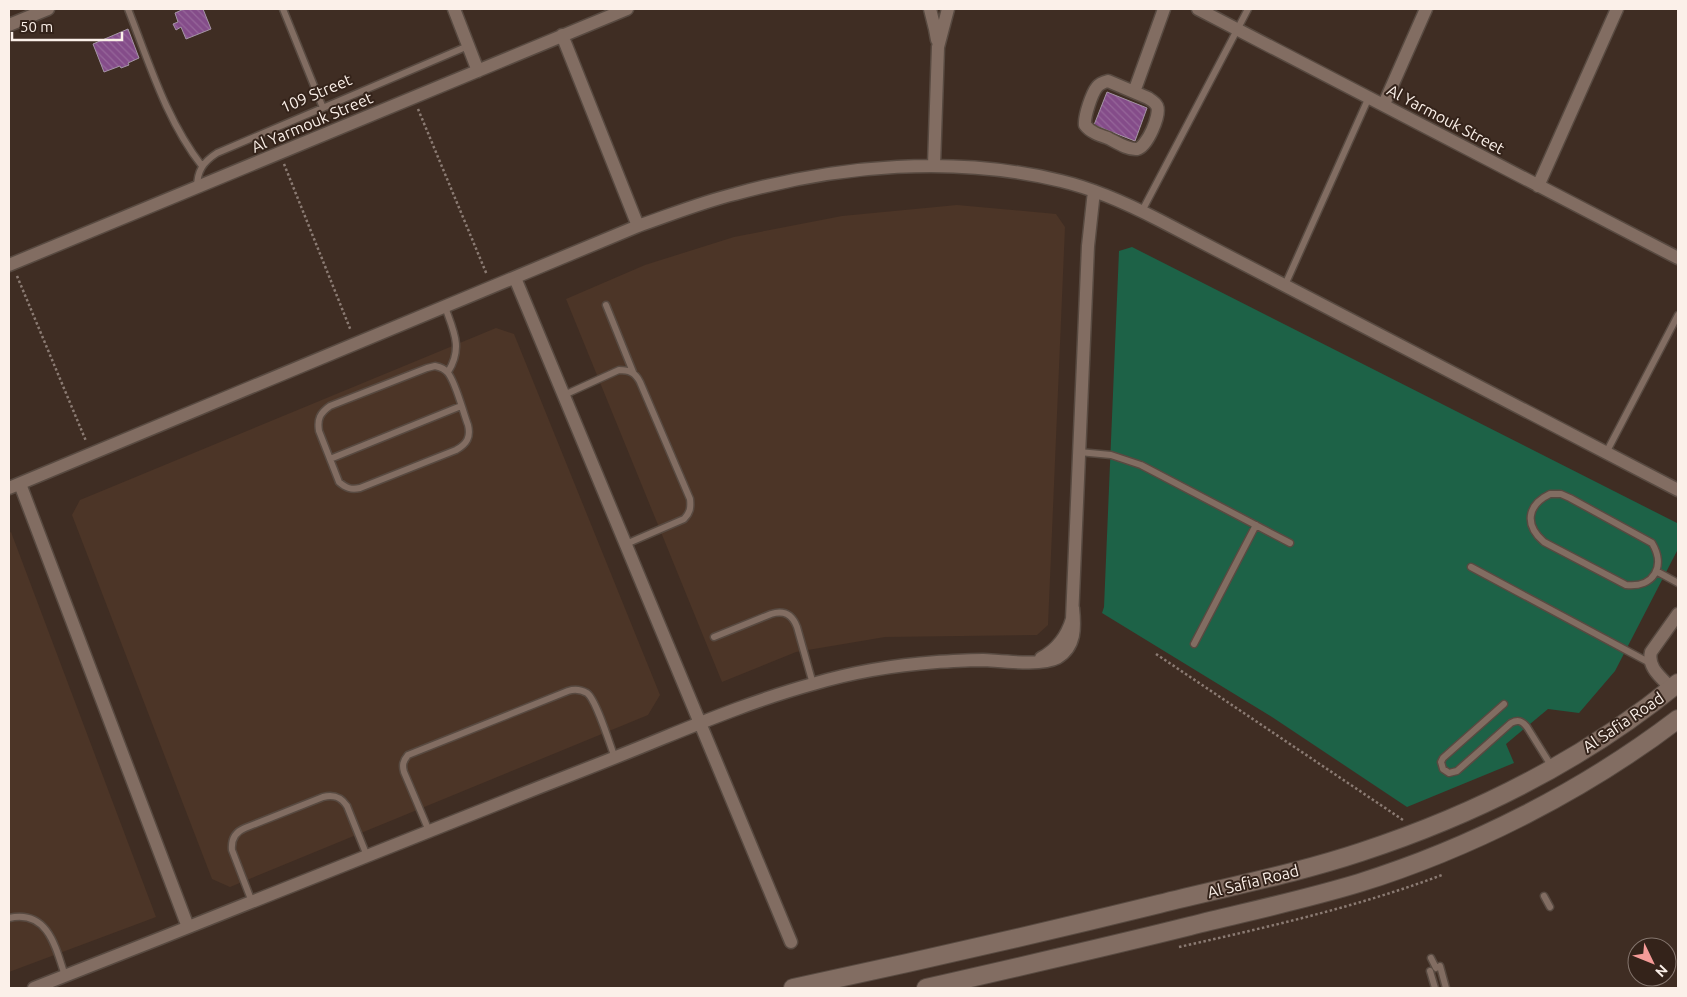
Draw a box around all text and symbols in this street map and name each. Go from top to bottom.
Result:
scale bar [12,10,122,42]
text: 50 m [20,18,53,35]
street label: 109 Street [278,70,355,116]
street label: Al Yarmouk Street [1384,81,1508,158]
street label: Al Yarmouk Street [249,88,376,156]
street label: Al Safia Road [1579,688,1667,756]
street label: Al Safia Road [1205,861,1301,901]
north arrow [1627,937,1677,987]
text: N [1652,962,1671,980]

